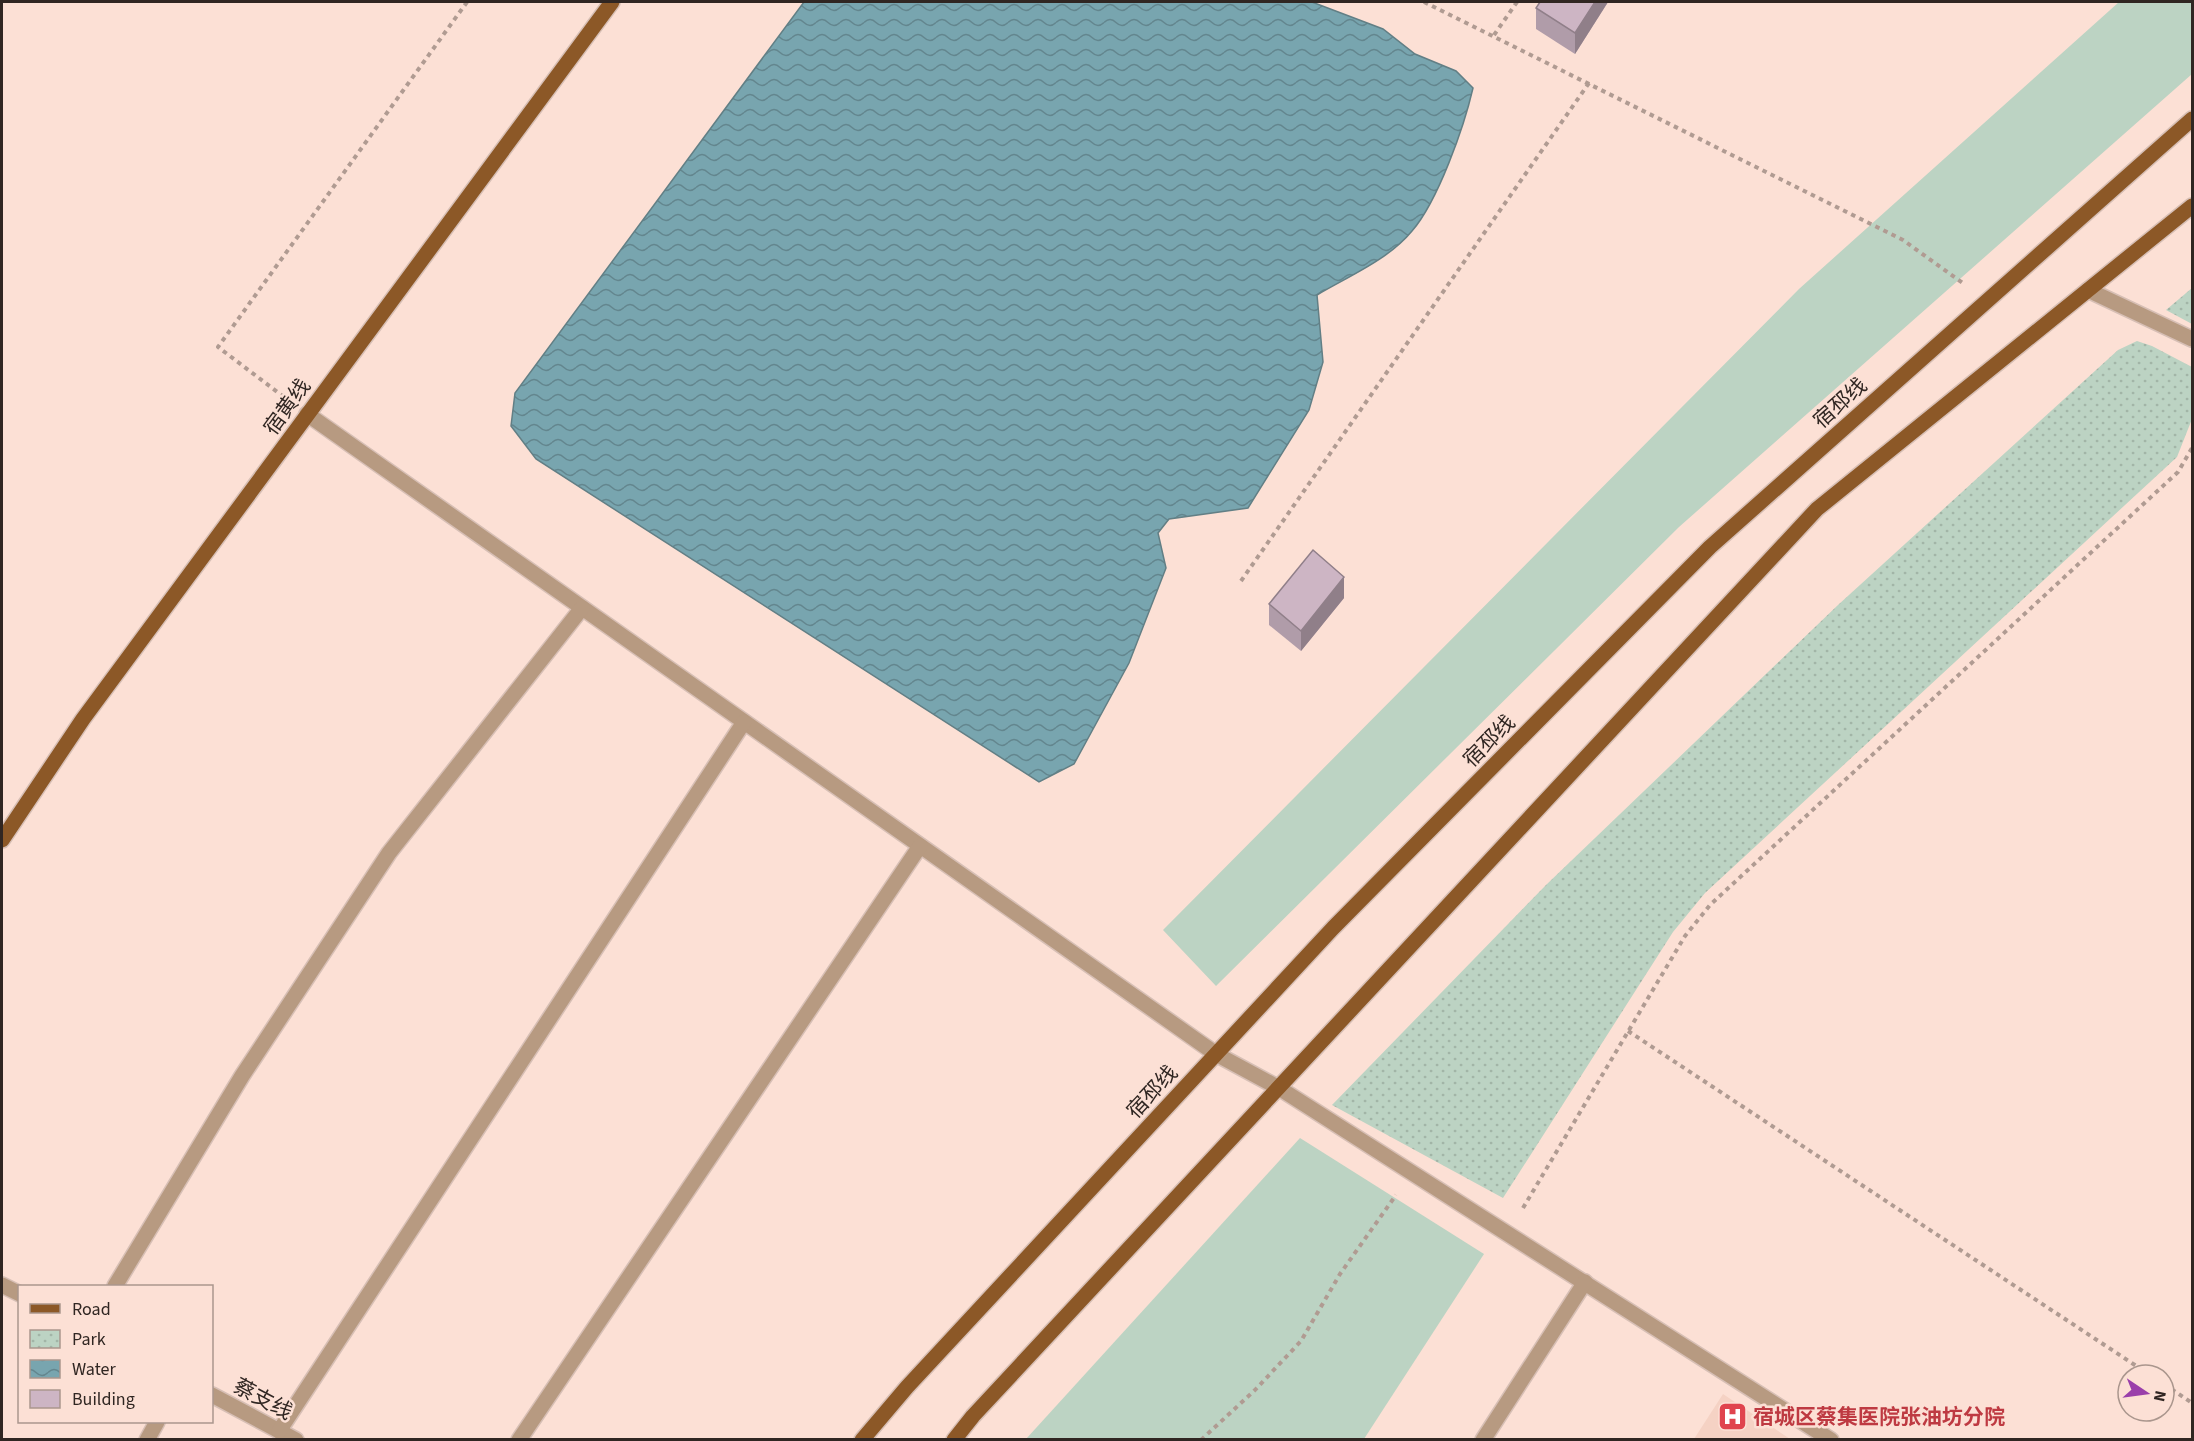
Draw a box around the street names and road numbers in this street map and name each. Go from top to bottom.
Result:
street label: 宿邳线 [1807,371,1873,435]
street label: 宿黄线 [256,373,318,441]
street label: 宿邳线 [1456,708,1522,774]
street label: 宿邳线 [1120,1059,1184,1125]
street label: 蔡支线 [228,1371,298,1427]

